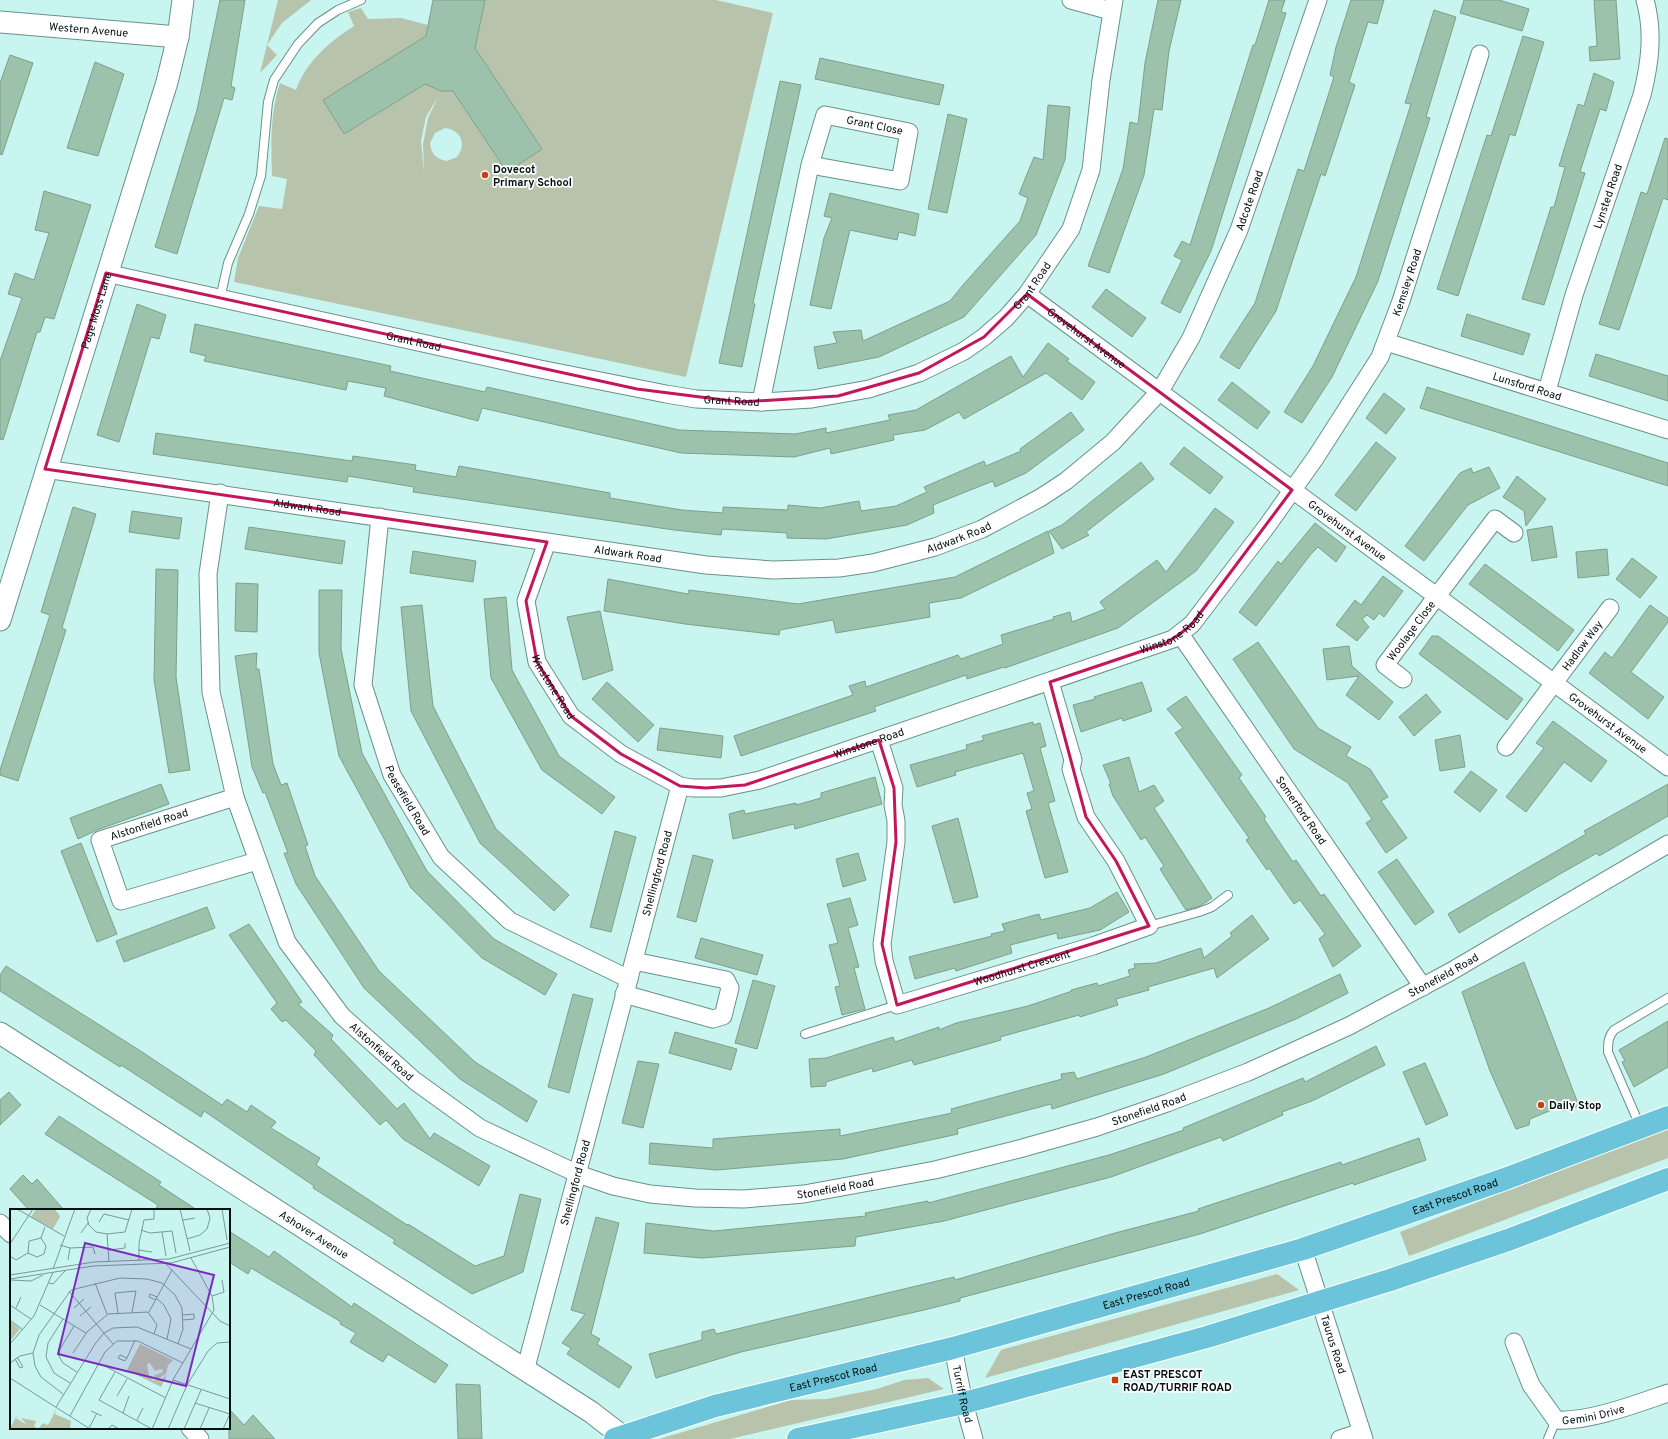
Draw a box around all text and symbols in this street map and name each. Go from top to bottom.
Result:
street label: Western Avenue [48,20,129,41]
street label: Grant Close [845,113,904,139]
street label: Lynsted Road [1591,162,1626,231]
place label: Dovecot Primary School [493,163,572,190]
street label: Adcote Road [1233,169,1267,233]
marker: Dovecot Primary School [480,170,490,180]
street label: Kemsley Road [1390,247,1425,318]
street label: Grant Road [1010,260,1055,313]
street label: Page Moss Lane [79,271,116,351]
street label: Grovehurst Avenue [1044,305,1128,372]
street label: Grant Road [385,329,442,355]
street label: Lunsford Road [1491,370,1563,404]
street label: Grant Road [703,393,760,410]
street label: Aldwark Road [272,496,342,520]
street label: Grovehurst Avenue [1305,498,1389,565]
street label: Aldwark Road [925,519,994,557]
street label: Aldwark Road [593,543,663,566]
street label: Woolage Close [1385,598,1439,664]
street label: Winstone Road [1138,608,1207,658]
street label: Hadlow Way [1560,618,1606,674]
street label: Winstone Road [528,654,577,722]
street label: Grovehurst Avenue [1565,690,1649,757]
street label: Winstone Road [832,725,906,762]
street label: Peasefield Road [381,764,433,838]
street label: Somerford Road [1272,774,1329,848]
street label: Alstonfield Road [109,806,190,844]
street label: Shellingford Road [640,829,676,918]
street label: Woodhurst Crescent [972,947,1072,990]
street label: Stonefield Road [1406,951,1481,1001]
street label: Alstonfield Road [346,1020,416,1084]
street label: Stonefield Road [1110,1090,1189,1129]
place label: Daily Stop [1549,1099,1601,1113]
marker: Daily Stop [1536,1100,1546,1110]
street label: Shellingford Road [558,1139,594,1227]
street label: Stonefield Road [796,1175,875,1203]
street label: East Prescot Road [1411,1176,1500,1219]
street label: Ashover Avenue [276,1208,351,1263]
inset map [10,1209,230,1429]
street label: East Prescot Road [1101,1275,1192,1313]
street label: Taurus Road [1317,1313,1349,1376]
street label: East Prescot Road [788,1361,879,1396]
street label: Turriff Road [949,1364,975,1425]
place label: EAST PRESCOT ROAD/TURRIF ROAD [1123,1368,1232,1395]
marker: EAST PRESCOT ROAD/TURRIF ROAD [1110,1375,1120,1385]
street label: Gemini Drive [1562,1402,1627,1428]

